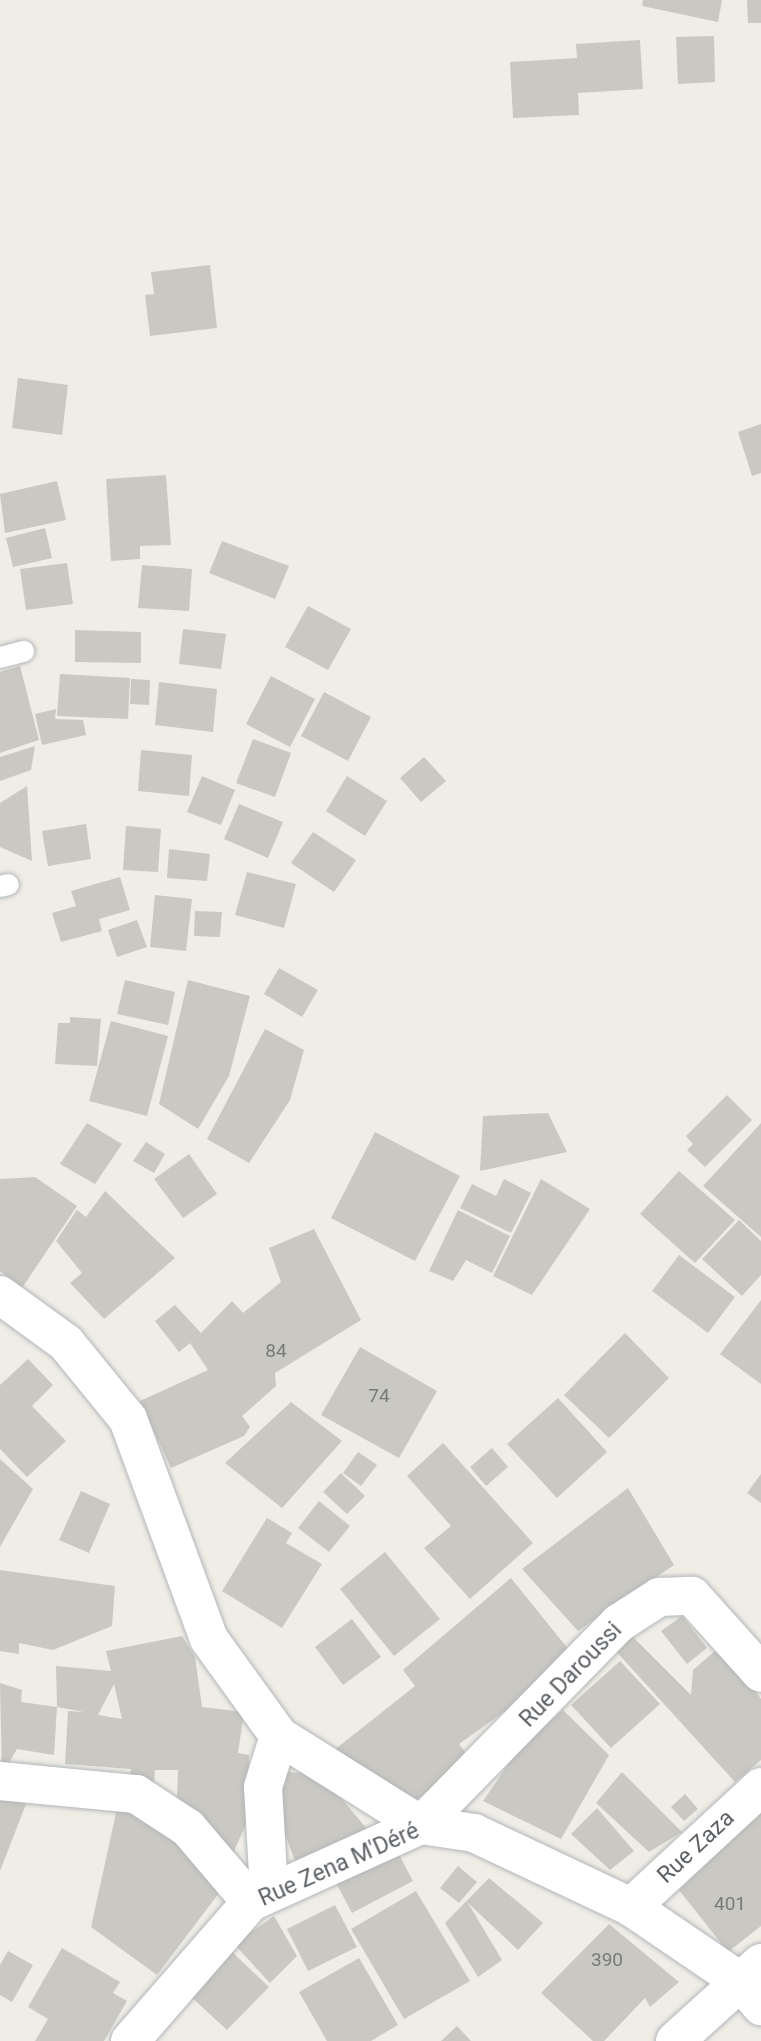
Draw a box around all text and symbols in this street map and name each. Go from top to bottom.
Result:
house number: 84 [265,1340,287,1362]
house number: 74 [368,1385,390,1407]
street label: Rue Daroussi [514,1617,628,1733]
street label: Rue Zaza [652,1805,740,1889]
street label: Rue Zena M'Déré [255,1817,423,1913]
house number: 401 [714,1893,746,1915]
house number: 390 [591,1949,623,1971]

